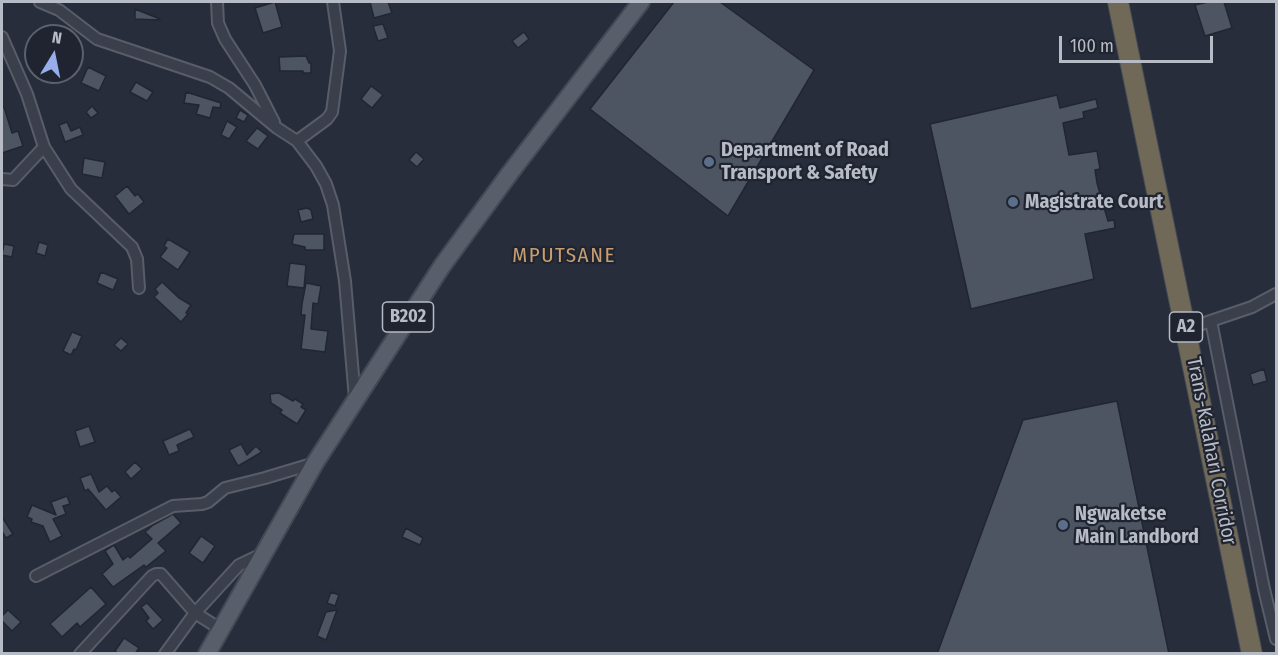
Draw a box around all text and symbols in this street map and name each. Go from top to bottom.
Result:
north arrow [24,24,84,84]
scale bar [1062,24,1216,62]
text: N [50,28,63,48]
text: 100 m [1070,35,1114,57]
place label: Department of Road Transport & Safety [721,138,889,185]
marker: Department of Road Transport & Safety [702,155,716,169]
place label: Magistrate Court [1025,190,1163,214]
marker: Magistrate Court [1006,195,1020,209]
district label: MPUTSANE [512,243,616,269]
road number: B202 [382,302,434,332]
road number: A2 [1170,312,1202,342]
street label: Trans-Kalahari Corridor [1181,355,1241,547]
place label: Ngwaketse Main Landbord [1075,502,1199,549]
marker: Ngwaketse Main Landbord [1056,518,1070,532]

